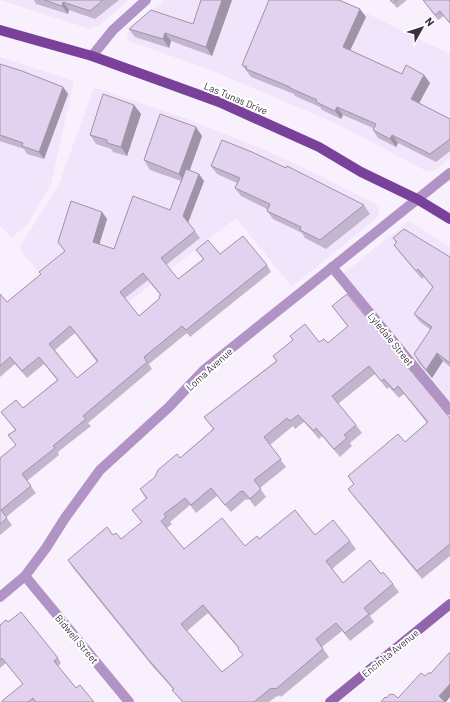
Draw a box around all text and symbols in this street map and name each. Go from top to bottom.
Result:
north arrow [402,8,442,48]
text: N [423,14,438,28]
street label: Las Tunas Drive [202,79,270,117]
street label: Lyledale Street [366,310,416,368]
street label: Loma Avenue [183,345,235,393]
street label: Bidwell Street [53,612,101,666]
street label: Encinita Avenue [359,626,421,680]

